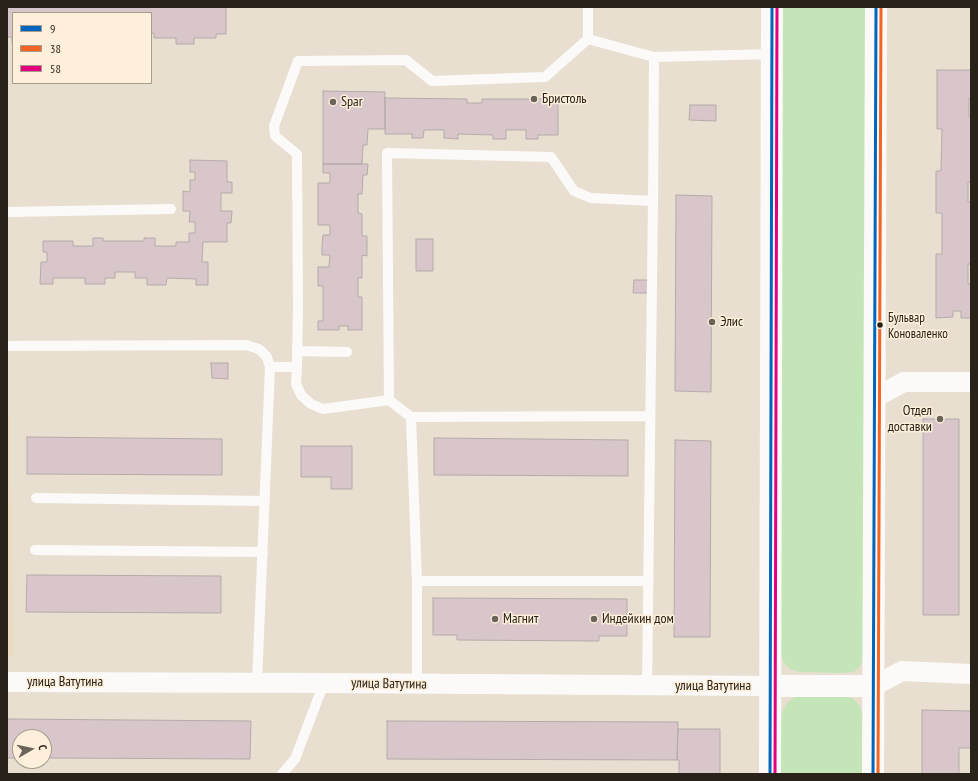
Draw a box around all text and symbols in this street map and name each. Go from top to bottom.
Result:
legend [12,12,152,84]
text: 9 [50,21,55,36]
text: 38 [50,41,61,56]
text: 58 [50,61,61,76]
place label: Бристоль [542,91,587,107]
place label: Spar [341,94,363,110]
marker: Бристоль [529,94,539,104]
marker: Spar [328,97,338,107]
place label: Бульвар Коноваленко [888,310,948,341]
place label: Элис [720,314,743,330]
marker: Элис [707,317,717,327]
marker: Бульвар Коноваленко [875,320,885,330]
place label: Отдел доставки [888,403,932,436]
marker: Отдел доставки [935,414,945,424]
place label: Магнит [503,611,538,627]
place label: Индейкин дом [602,611,674,627]
marker: Магнит [490,614,500,624]
marker: Индейкин дом [589,614,599,624]
street label: улица Ватутина [27,674,103,690]
street label: улица Ватутина [351,675,427,693]
street label: улица Ватутина [675,678,751,694]
north arrow [12,729,52,769]
text: С [36,744,50,751]

